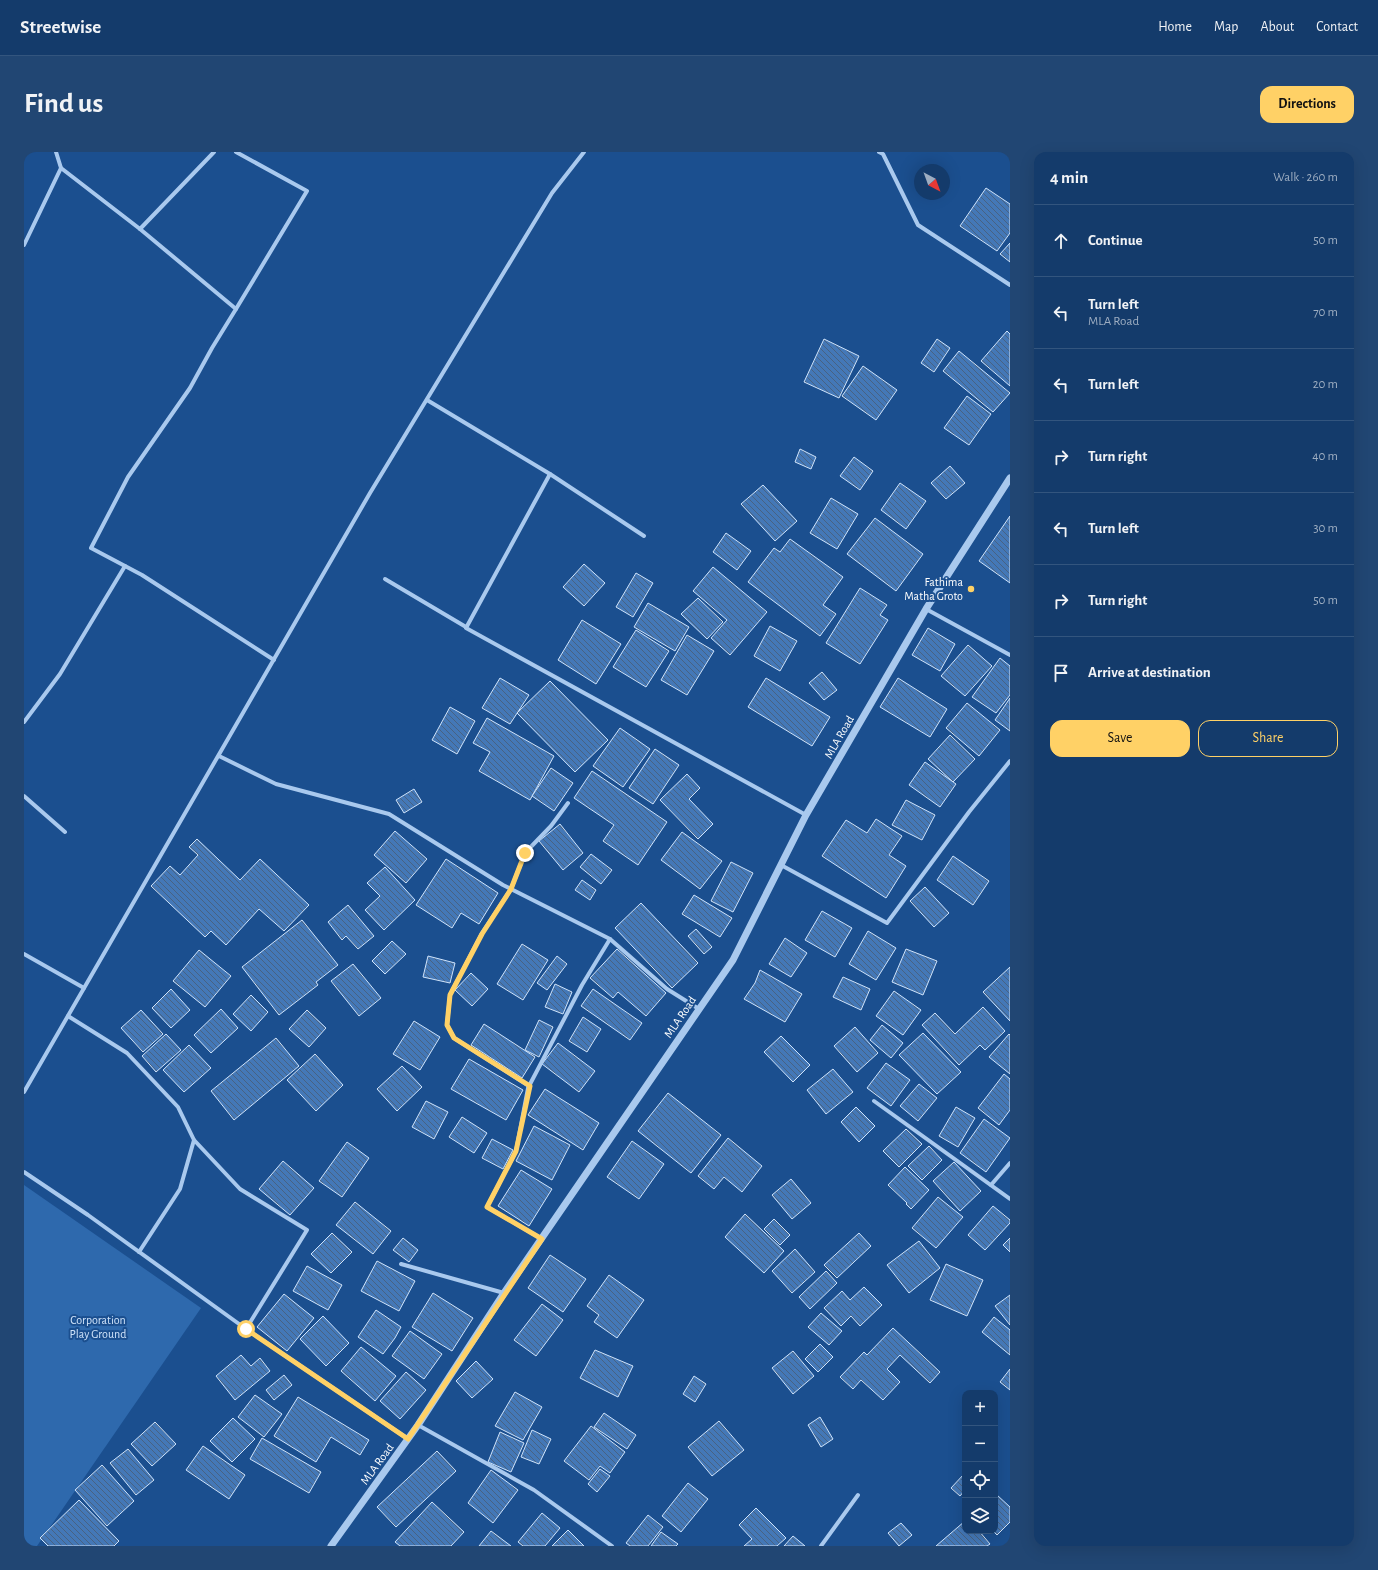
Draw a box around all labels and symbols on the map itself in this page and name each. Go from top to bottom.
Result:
north arrow [914,164,950,200]
place label: Fathima Matha Groto [904,576,963,602]
marker: Fathima Matha Groto [966,584,976,594]
street label: MLA Road [822,714,856,760]
route end [516,844,534,862]
street label: MLA Road [662,994,698,1040]
park label: Corporation Play Ground [70,1314,126,1341]
route start [237,1320,255,1338]
street label: MLA Road [358,1441,396,1487]

